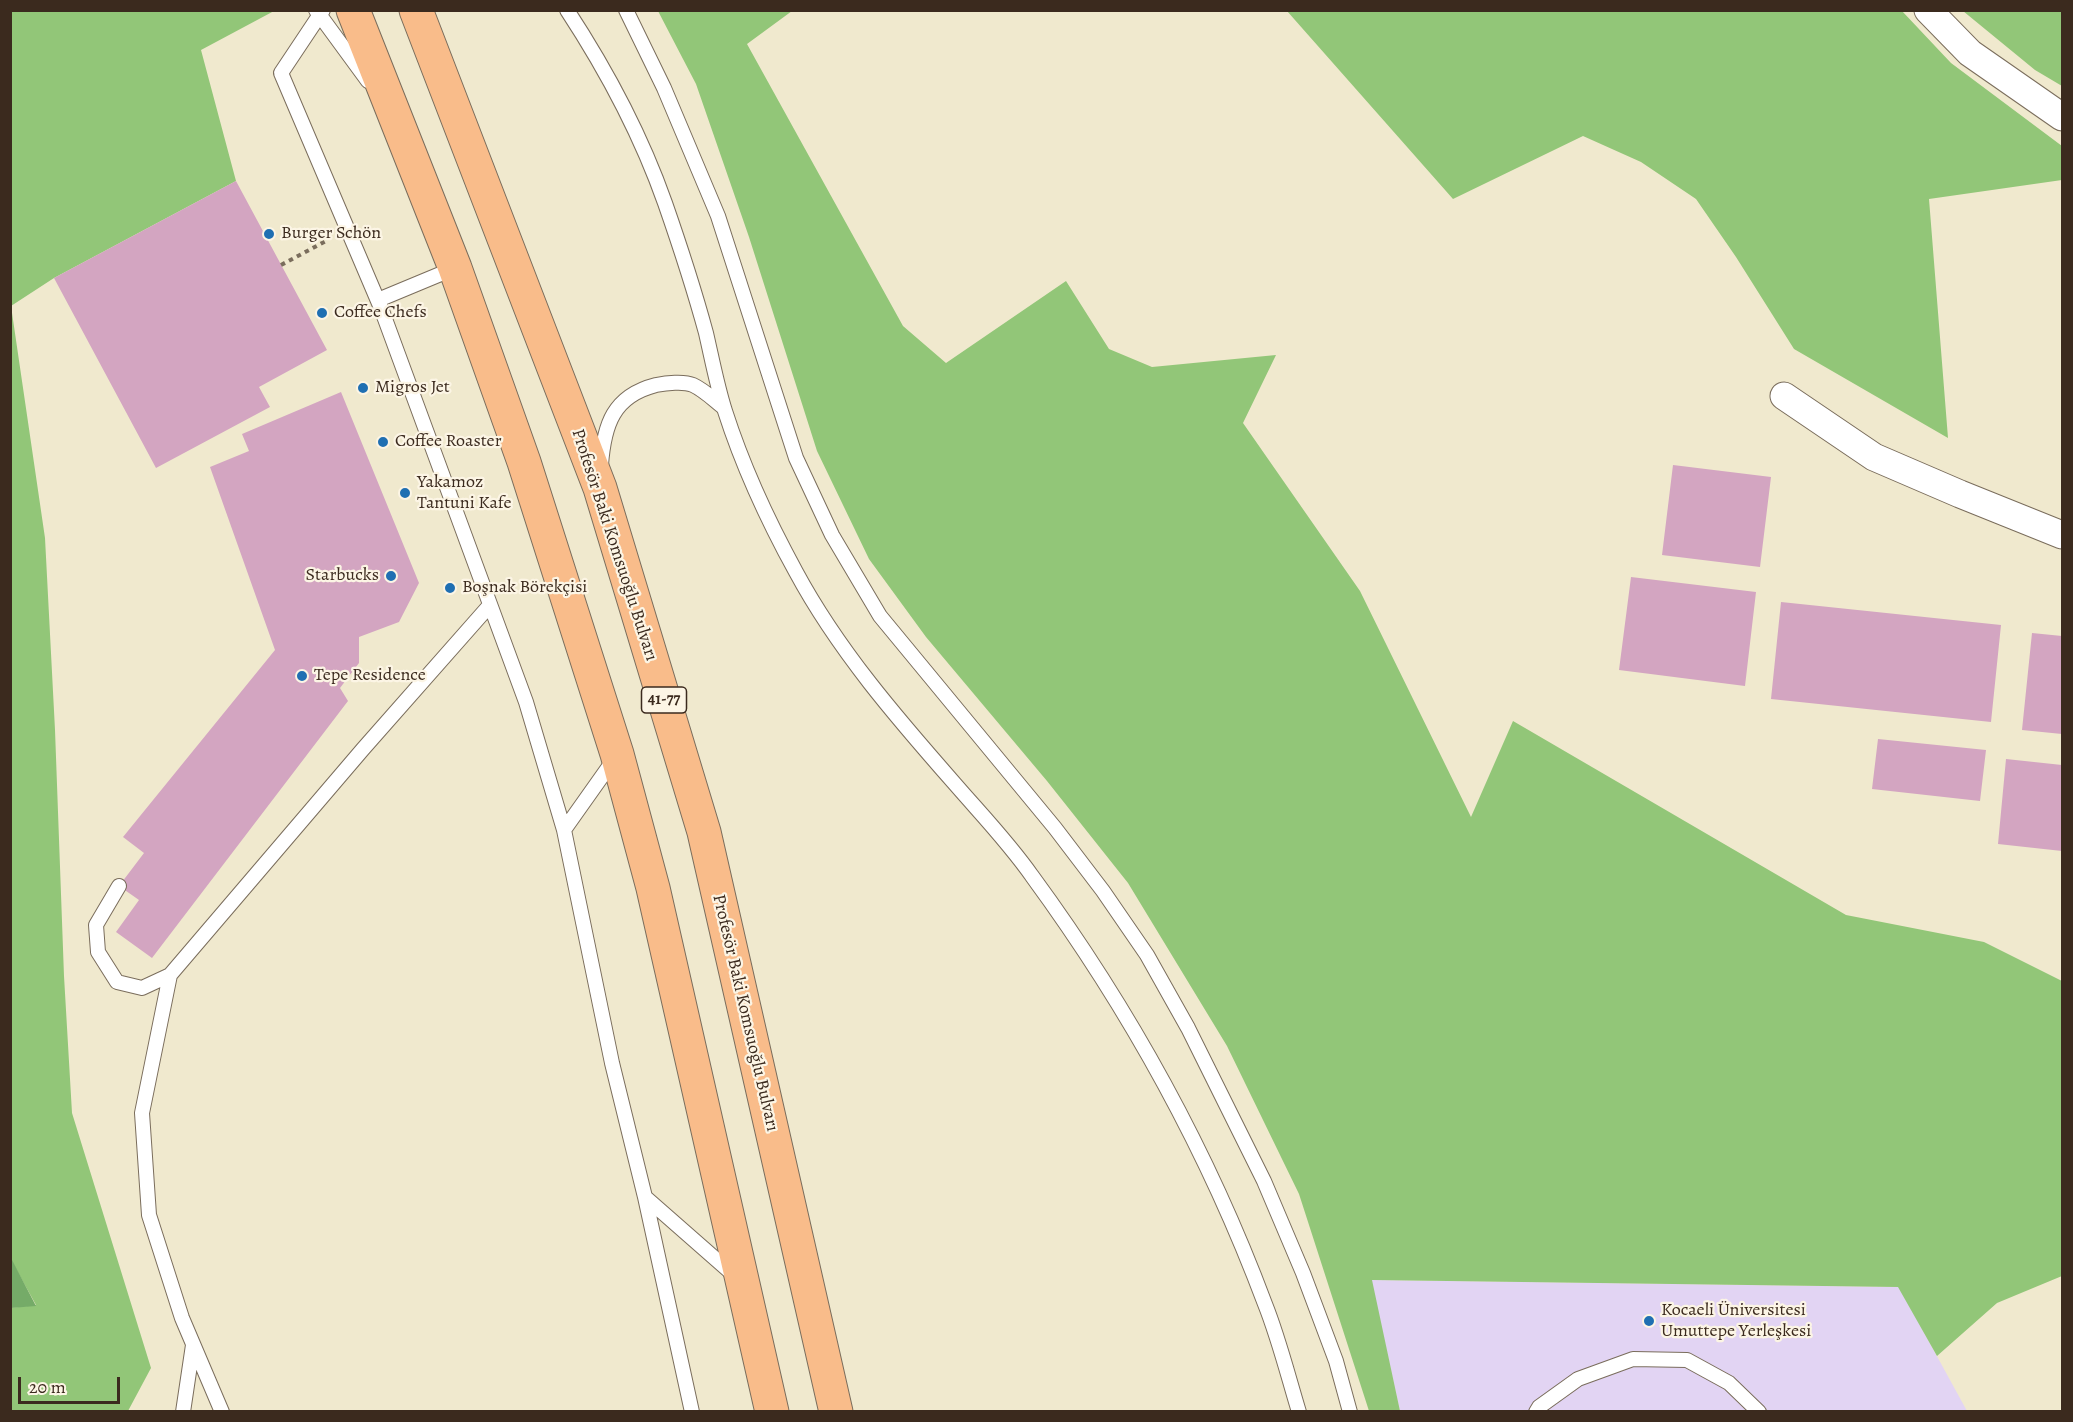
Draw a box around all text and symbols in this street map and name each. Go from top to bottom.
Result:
place label: Burger Schön [281,223,381,245]
marker: Burger Schön [262,227,276,241]
place label: Coffee Chefs [334,302,427,324]
marker: Coffee Chefs [315,306,329,320]
place label: Migros Jet [375,377,450,399]
marker: Migros Jet [356,381,370,395]
street label: Profesör Baki Komsuoğlu Bulvarı [566,426,662,664]
place label: Coffee Roaster [395,431,502,453]
marker: Coffee Roaster [376,435,390,449]
place label: Yakamoz Tantuni Kafe [417,472,512,514]
marker: Yakamoz Tantuni Kafe [398,486,412,500]
place label: Starbucks [306,565,379,587]
marker: Starbucks [384,569,398,583]
place label: Boşnak Börekçisi [462,577,587,599]
marker: Boşnak Börekçisi [443,581,457,595]
place label: Tepe Residence [314,665,426,687]
marker: Tepe Residence [295,669,309,683]
road number: 41-77 [642,687,686,713]
street label: Profesör Baki Komsuoğlu Bulvarı [707,892,783,1134]
place label: Kocaeli Üniversitesi Umuttepe Yerleşkesi [1661,1300,1811,1342]
marker: Kocaeli Üniversitesi Umuttepe Yerleşkesi [1642,1314,1656,1328]
scale bar [21,1365,123,1403]
text: 20 m [29,1375,66,1399]

